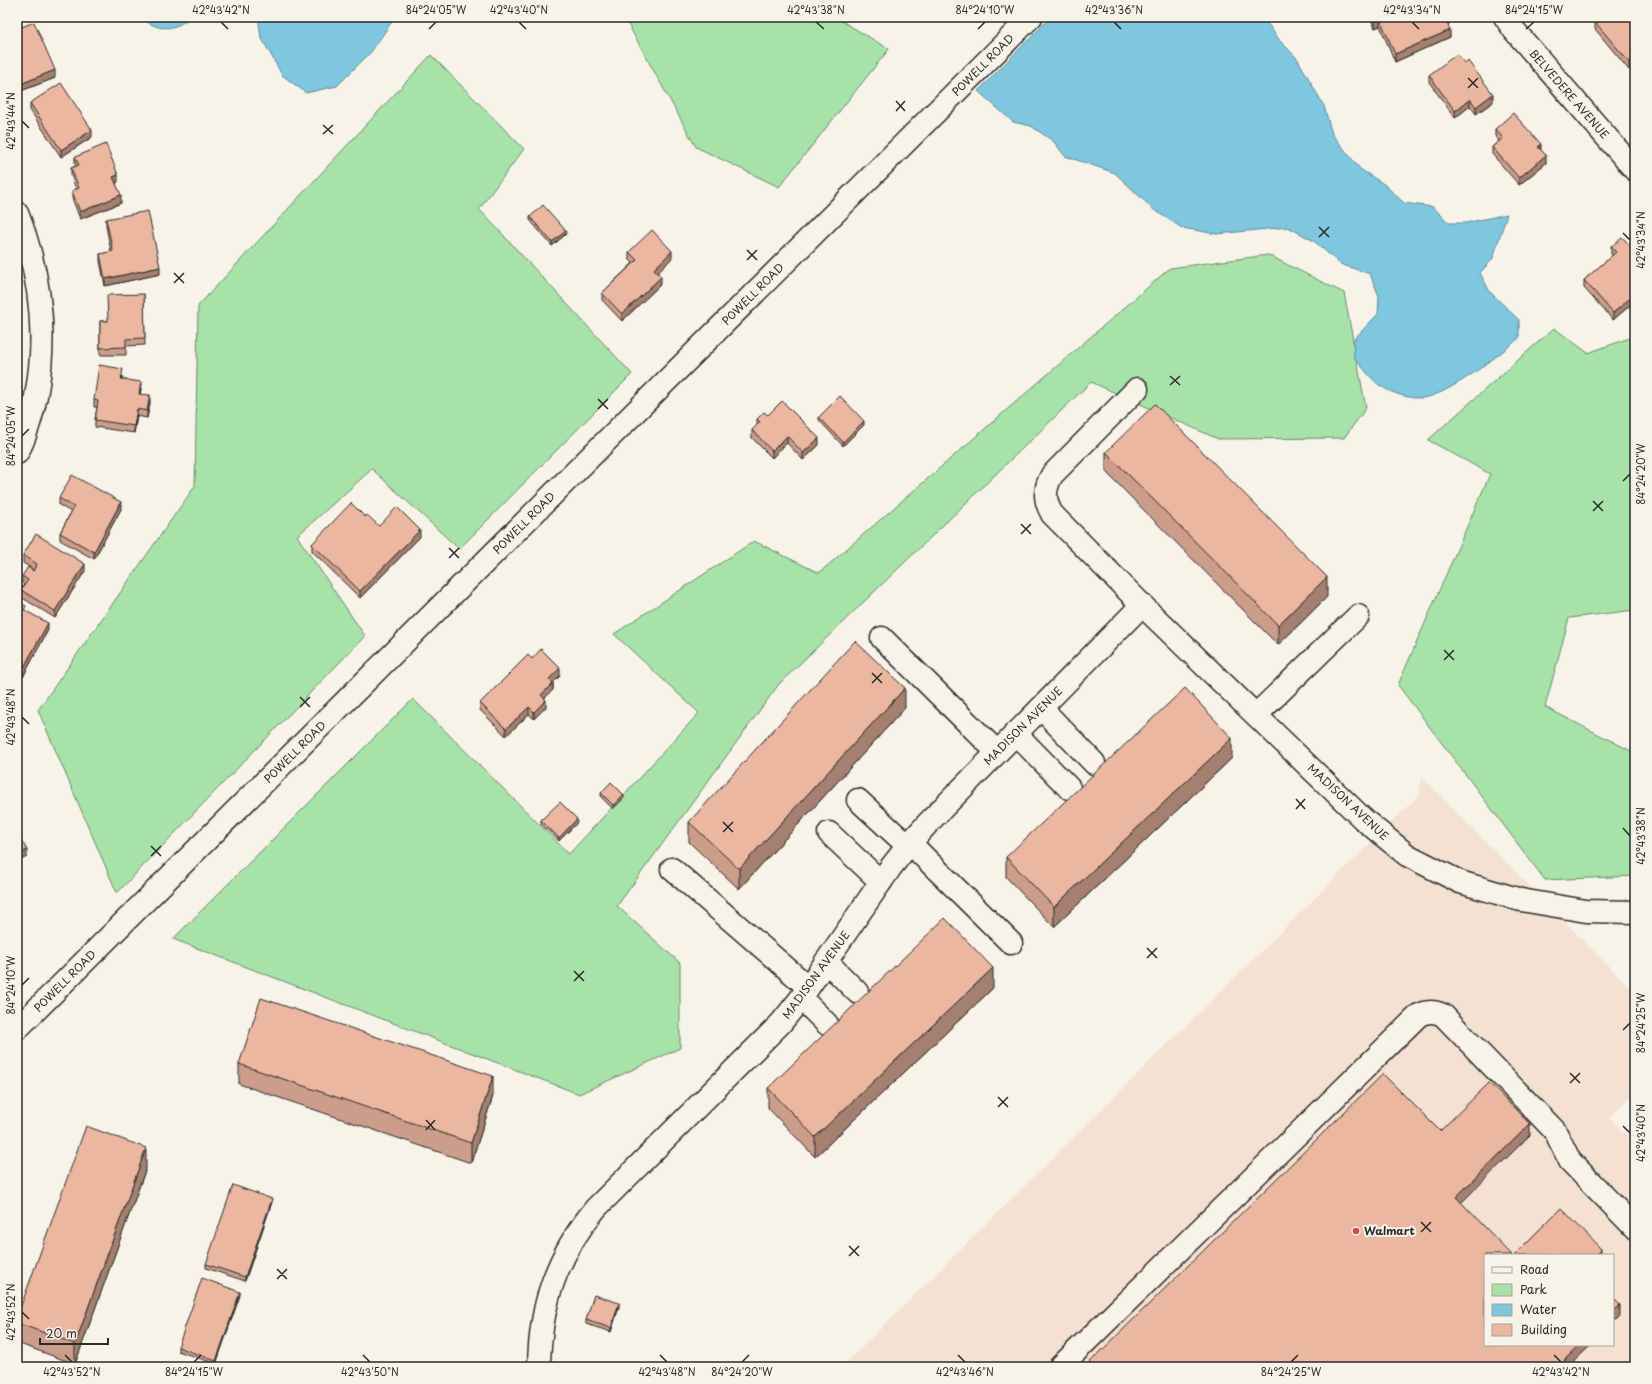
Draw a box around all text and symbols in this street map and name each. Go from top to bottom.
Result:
text: 42°43'42"N [192,2,250,17]
text: 84°24'05"W [406,2,467,17]
text: 42°43'40"N [490,2,548,17]
text: 42°43'38"N [787,2,845,17]
text: 84°24'10"W [956,2,1015,17]
text: 42°43'36"N [1085,2,1143,17]
text: 42°43'34"N [1383,2,1441,17]
text: 84°24'15"W [1505,2,1564,17]
street label: POWELL ROAD [948,30,1018,100]
street label: BELVEDERE AVENUE [1525,45,1613,142]
text: 42°43'44"N [3,92,18,150]
text: 42°43'34"N [1633,211,1648,269]
street label: POWELL ROAD [718,259,788,329]
text: 84°24'05"W [3,405,18,466]
text: 84°24'20"W [1633,443,1648,505]
street label: POWELL ROAD [489,488,559,558]
street label: MADISON AVENUE [979,682,1066,769]
text: 42°43'48"N [3,688,18,746]
street label: POWELL ROAD [260,717,330,787]
street label: MADISON AVENUE [1304,759,1393,844]
text: 42°43'38"N [1633,807,1648,865]
street label: MADISON AVENUE [778,927,854,1022]
street label: POWELL ROAD [30,946,100,1016]
text: 84°24'10"W [3,955,18,1014]
text: 84°24'25"W [1633,992,1648,1053]
text: 42°43'40"N [1633,1104,1648,1162]
place label: Walmart [1364,1222,1415,1239]
marker: Walmart [1351,1226,1361,1236]
legend [1484,1254,1614,1346]
text: Road [1520,1260,1549,1278]
text: Park [1520,1280,1547,1298]
text: 42°43'52"N [3,1283,18,1341]
text: Water [1520,1300,1557,1318]
scale bar [40,1320,108,1346]
text: Building [1520,1320,1567,1338]
text: 20 m [46,1324,77,1342]
text: 42°43'52"N [43,1364,101,1379]
text: 84°24'15"W [165,1364,224,1379]
text: 42°43'50"N [341,1364,399,1379]
text: 42°43'48"N [638,1364,696,1379]
text: 84°24'20"W [711,1364,773,1379]
text: 42°43'46"N [936,1364,994,1379]
text: 84°24'25"W [1261,1364,1322,1379]
text: 42°43'42"N [1532,1364,1590,1379]

